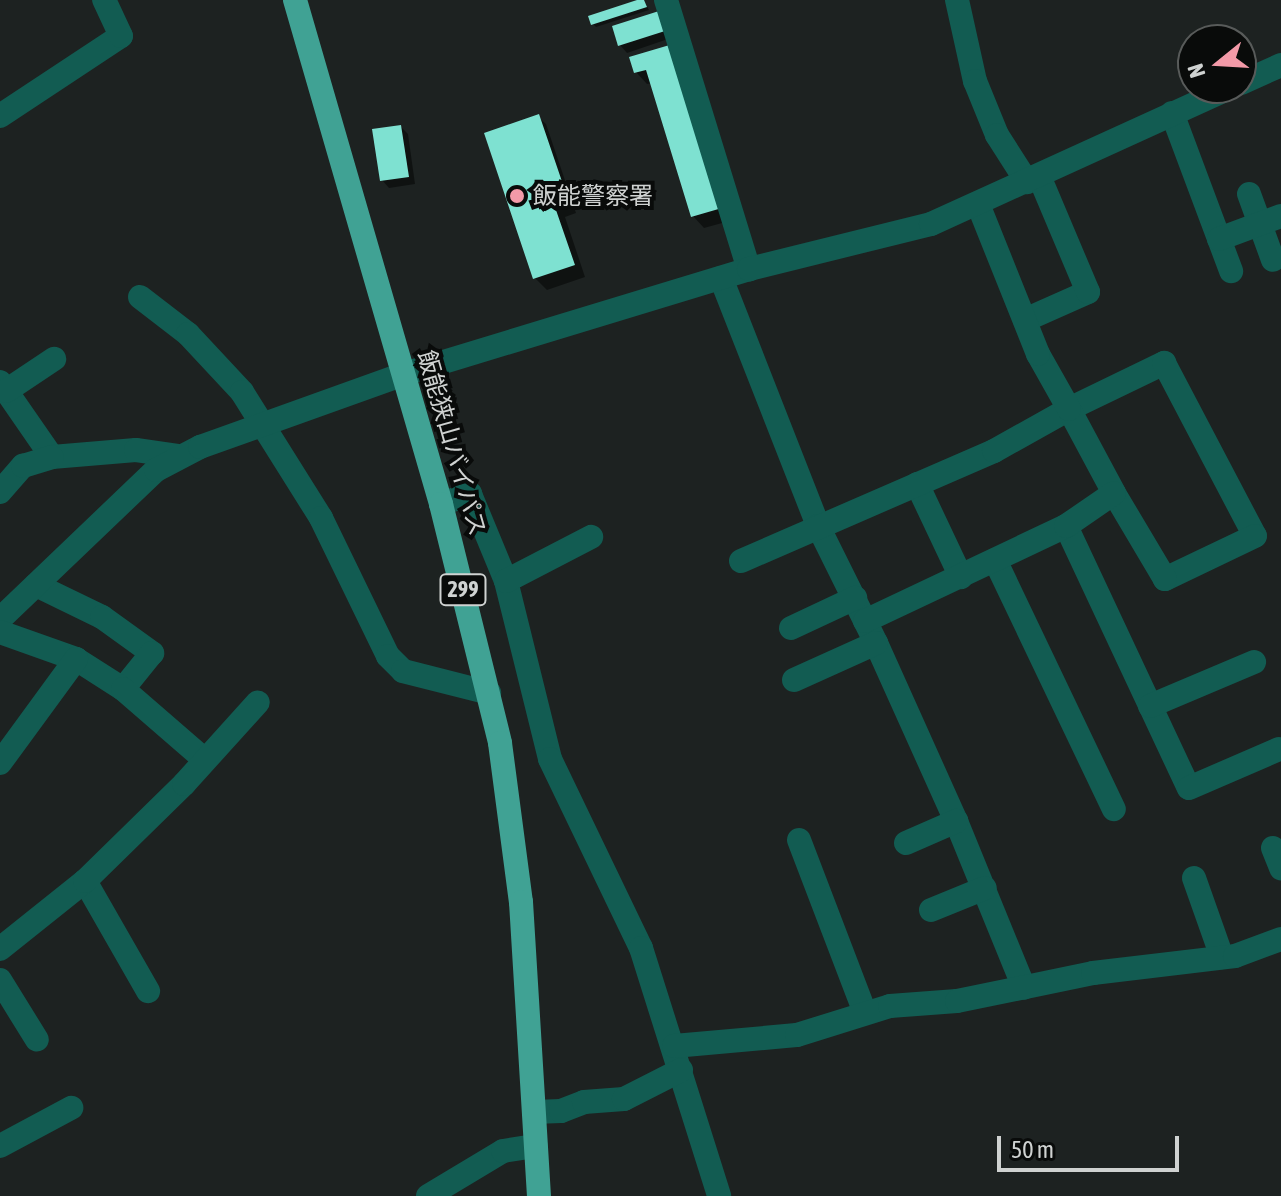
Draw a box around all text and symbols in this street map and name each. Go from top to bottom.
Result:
north arrow [1177,24,1257,104]
text: N [1182,61,1210,81]
place label: 飯能警察署 [533,182,653,210]
marker: 飯能警察署 [508,187,526,205]
street label: 飯能狭山バイパス [412,347,492,539]
road number: 299 [439,572,487,608]
scale bar [1001,1120,1183,1170]
text: 50 m [1011,1136,1054,1163]

